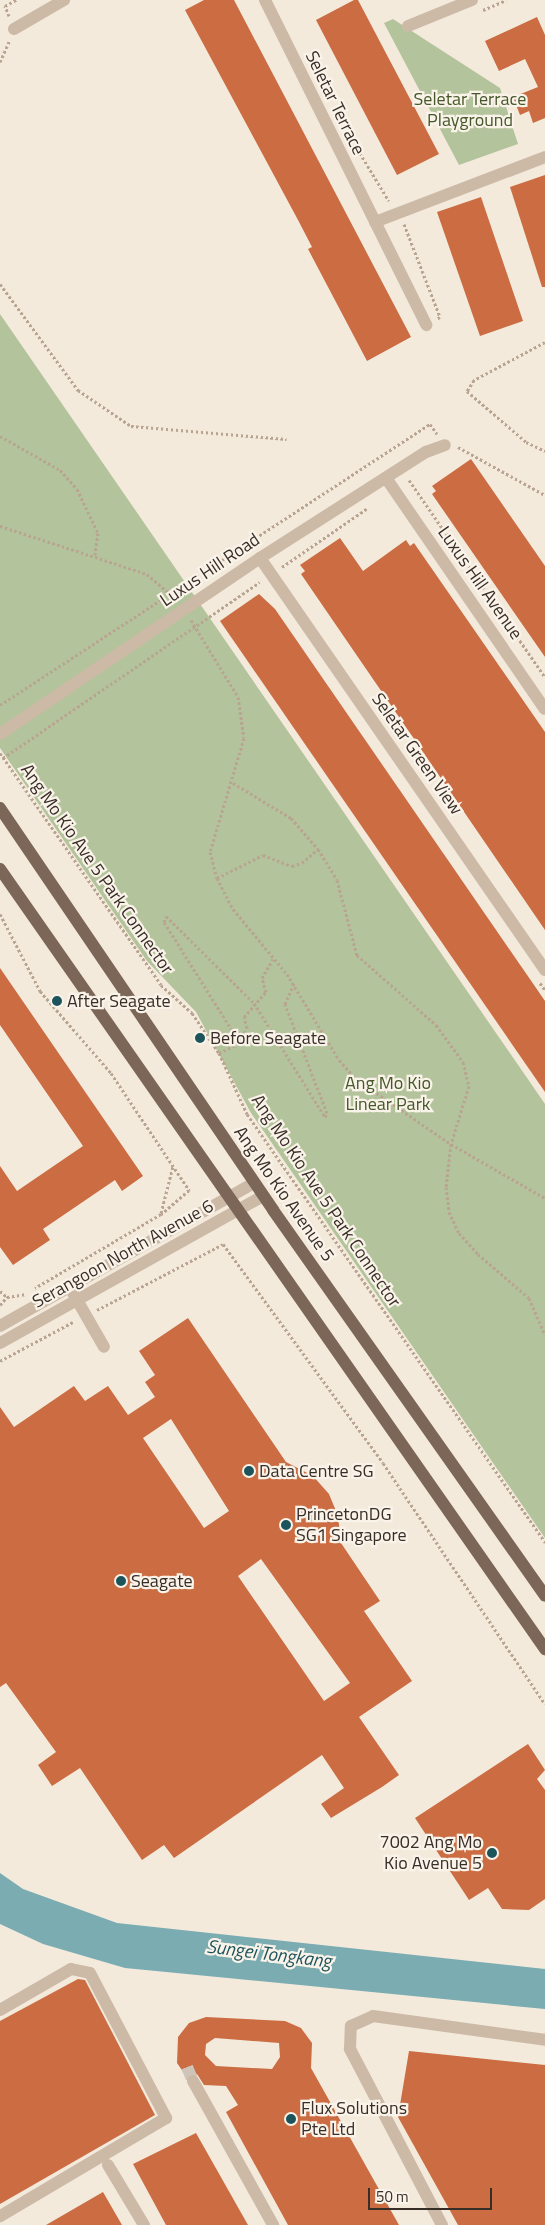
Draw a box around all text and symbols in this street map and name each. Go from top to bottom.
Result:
street label: Seletar Terrace [301,48,369,158]
park label: Seletar Terrace Playground [414,89,526,132]
street label: Luxus Hill Avenue [433,522,527,644]
street label: Luxus Hill Road [156,529,264,611]
street label: Seletar Green View [367,689,467,819]
street label: Ang Mo Kio Ave 5 Park Connector [16,760,178,978]
place label: After Seagate [67,990,171,1012]
marker: After Seagate [51,995,63,1007]
place label: Before Seagate [210,1027,326,1049]
marker: Before Seagate [194,1032,206,1044]
park label: Ang Mo Kio Linear Park [345,1073,431,1116]
street label: Ang Mo Kio Ave 5 Park Connector [247,1091,405,1311]
street label: Ang Mo Kio Avenue 5 [229,1122,339,1266]
street label: Serangoon North Avenue 6 [29,1195,217,1313]
place label: Data Centre SG [259,1460,373,1482]
marker: Data Centre SG [243,1465,255,1477]
place label: PrincetonDG SG1 Singapore [296,1504,407,1546]
marker: PrincetonDG SG1 Singapore [280,1519,292,1531]
place label: Seagate [131,1570,193,1592]
marker: Seagate [115,1575,127,1587]
place label: 7002 Ang Mo Kio Avenue 5 [380,1832,482,1875]
marker: 7002 Ang Mo Kio Avenue 5 [486,1847,498,1859]
water label: Sungei Tongkang [205,1934,333,1972]
place label: Flux Solutions Pte Ltd [301,2098,407,2140]
marker: Flux Solutions Pte Ltd [285,2113,297,2125]
scale bar [370,2178,494,2210]
text: 50 m [376,2185,409,2208]

